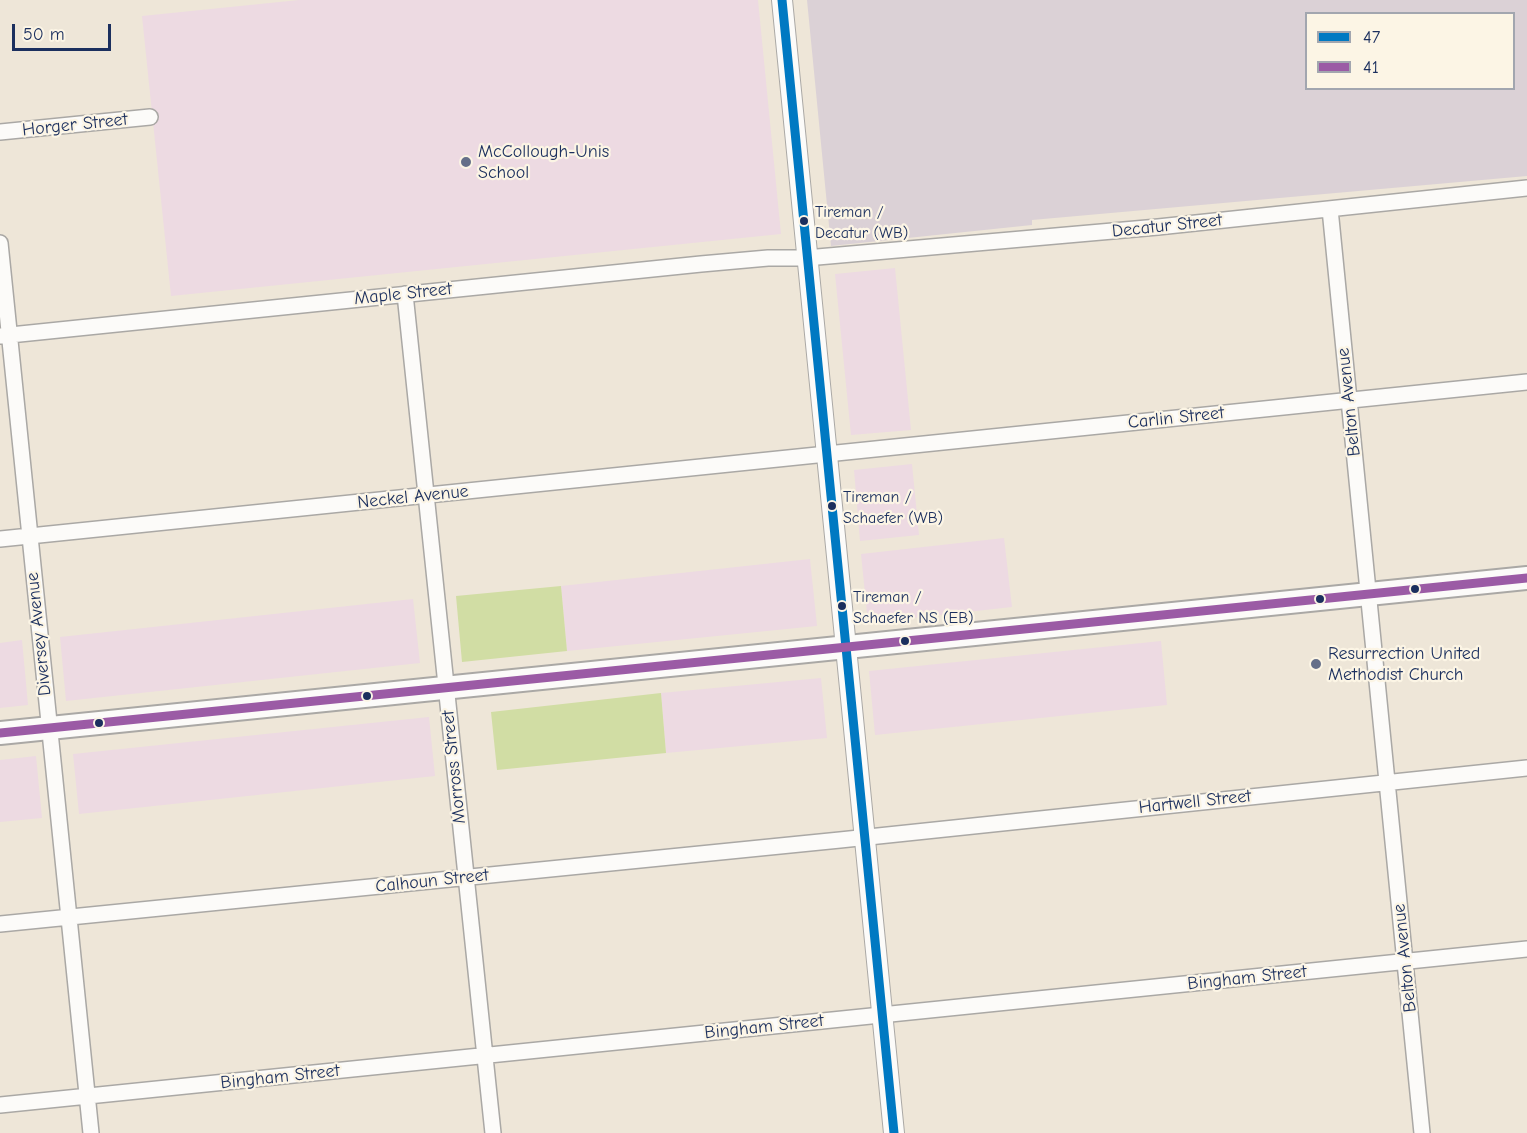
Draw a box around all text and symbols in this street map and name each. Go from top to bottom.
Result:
scale bar [15,12,114,50]
legend [1305,12,1515,90]
text: 50 m [23,24,65,45]
text: 47 [1363,27,1380,48]
text: 41 [1363,57,1379,78]
street label: Horger Street [21,109,129,141]
place label: McCollough-Unis School [478,141,609,184]
marker: McCollough-Unis School [459,155,473,169]
place label: Tireman / Decatur (WB) [815,202,908,240]
street label: Decatur Street [1111,209,1223,243]
marker: Tireman / Decatur (WB) [798,215,810,227]
street label: Maple Street [353,278,453,310]
street label: Belton Avenue [1333,347,1365,457]
street label: Carlin Street [1127,402,1225,434]
street label: Neckel Avenue [356,480,470,514]
place label: Tireman / Schaefer (WB) [843,487,943,525]
marker: Tireman / Schaefer (WB) [826,500,838,512]
street label: Diversey Avenue [22,571,56,697]
unlabelled marker [1409,583,1421,595]
place label: Tireman / Schaefer NS (EB) [853,587,974,625]
unlabelled marker [1314,593,1326,605]
marker: Tireman / Schaefer NS (EB) [836,600,848,612]
unlabelled marker [899,635,911,647]
place label: Resurrection United Methodist Church [1328,643,1480,686]
marker: Resurrection United Methodist Church [1309,657,1323,671]
unlabelled marker [361,690,373,702]
street label: Morross Street [437,709,471,825]
unlabelled marker [93,717,105,729]
street label: Hartwell Street [1138,785,1252,819]
street label: Calhoun Street [374,864,490,898]
street label: Belton Avenue [1389,903,1421,1013]
street label: Bingham Street [1186,961,1308,995]
street label: Bingham Street [703,1010,825,1044]
street label: Bingham Street [219,1060,341,1094]

